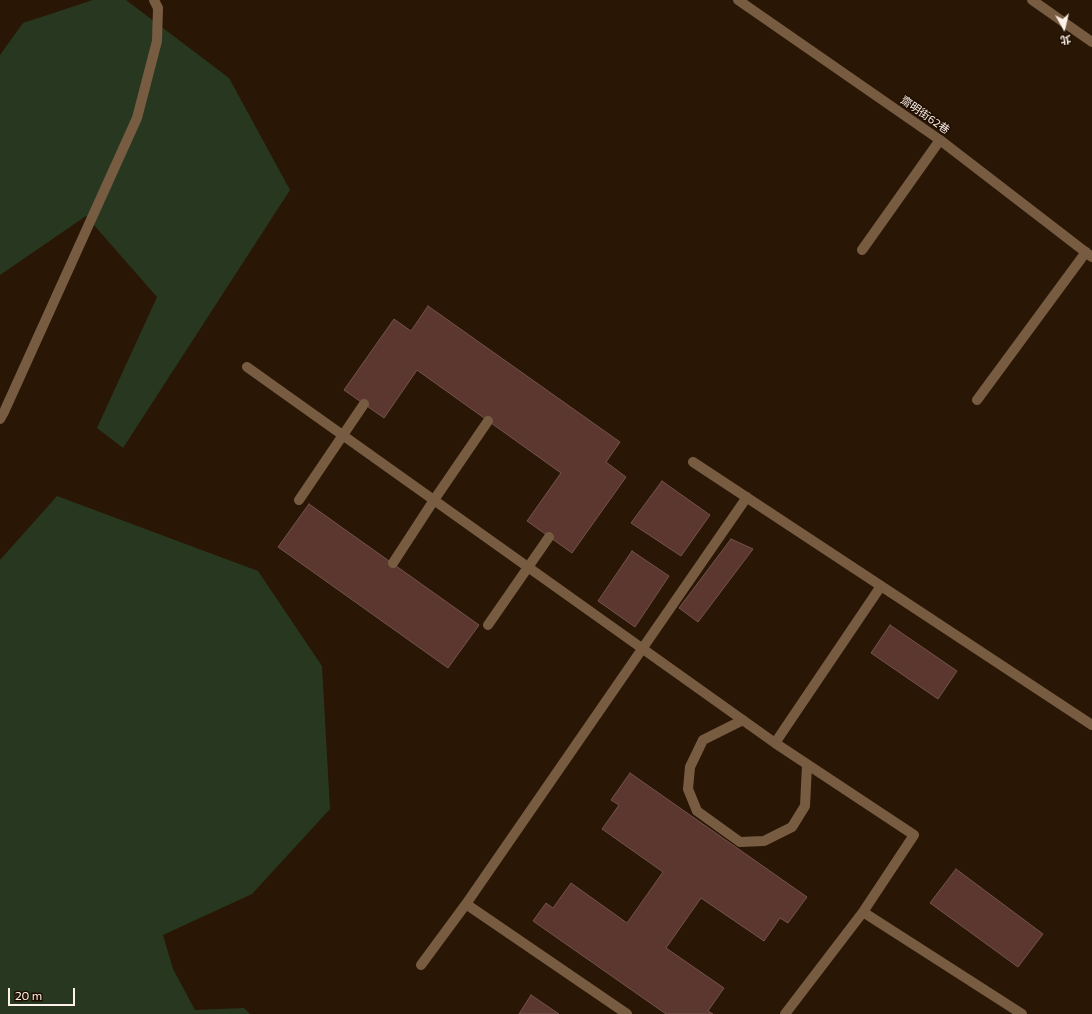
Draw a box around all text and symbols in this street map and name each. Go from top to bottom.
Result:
north arrow [1044,8,1084,48]
text: 北 [1059,33,1072,48]
street label: 齋明街62巷 [898,93,952,137]
scale bar [10,980,77,1006]
text: 20 m [15,988,42,1002]

